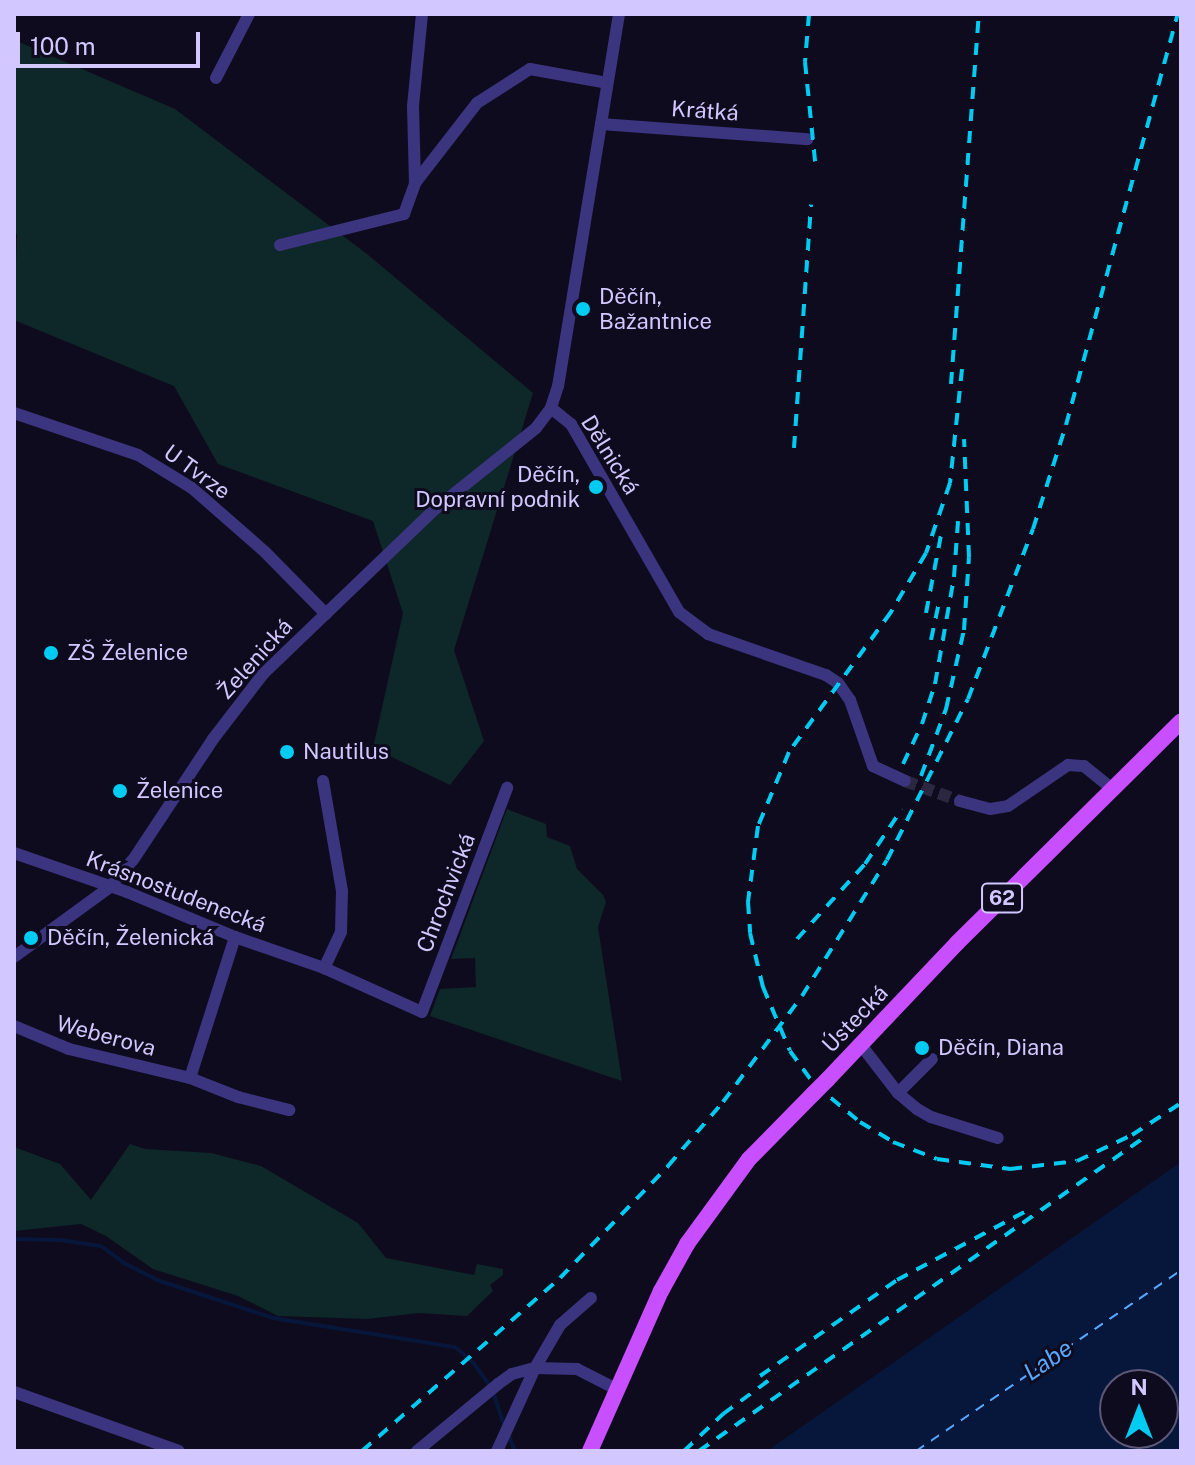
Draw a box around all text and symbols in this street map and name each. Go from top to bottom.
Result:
scale bar [20,16,204,66]
text: 100 m [30,32,96,60]
street label: Krátká [670,95,740,127]
place label: Děčín, Bažantnice [599,283,712,334]
marker: Děčín, Bažantnice [574,300,592,318]
street label: Dělnická [575,411,645,499]
street label: U Tvrze [159,439,235,505]
place label: Děčín, Dopravní podnik [415,461,580,512]
marker: Děčín, Dopravní podnik [587,478,605,496]
street label: Želenická [212,613,298,705]
place label: ZŠ Želenice [67,640,188,666]
marker: ZŠ Želenice [42,644,60,662]
place label: Nautilus [303,739,389,765]
marker: Nautilus [278,743,296,761]
place label: Želenice [136,778,223,804]
marker: Želenice [111,782,129,800]
street label: Chrochvická [411,830,481,956]
street label: Krásnostudenecká [82,846,270,938]
road number: 62 [980,882,1024,914]
place label: Děčín, Želenická [47,925,214,951]
marker: Děčín, Želenická [22,929,40,947]
street label: Ústecká [817,980,893,1058]
street label: Weberova [53,1010,159,1062]
place label: Děčín, Diana [938,1035,1064,1061]
marker: Děčín, Diana [913,1039,931,1057]
water label: Labe [1018,1333,1078,1387]
north arrow [1099,1369,1179,1449]
text: N [1130,1374,1148,1400]

